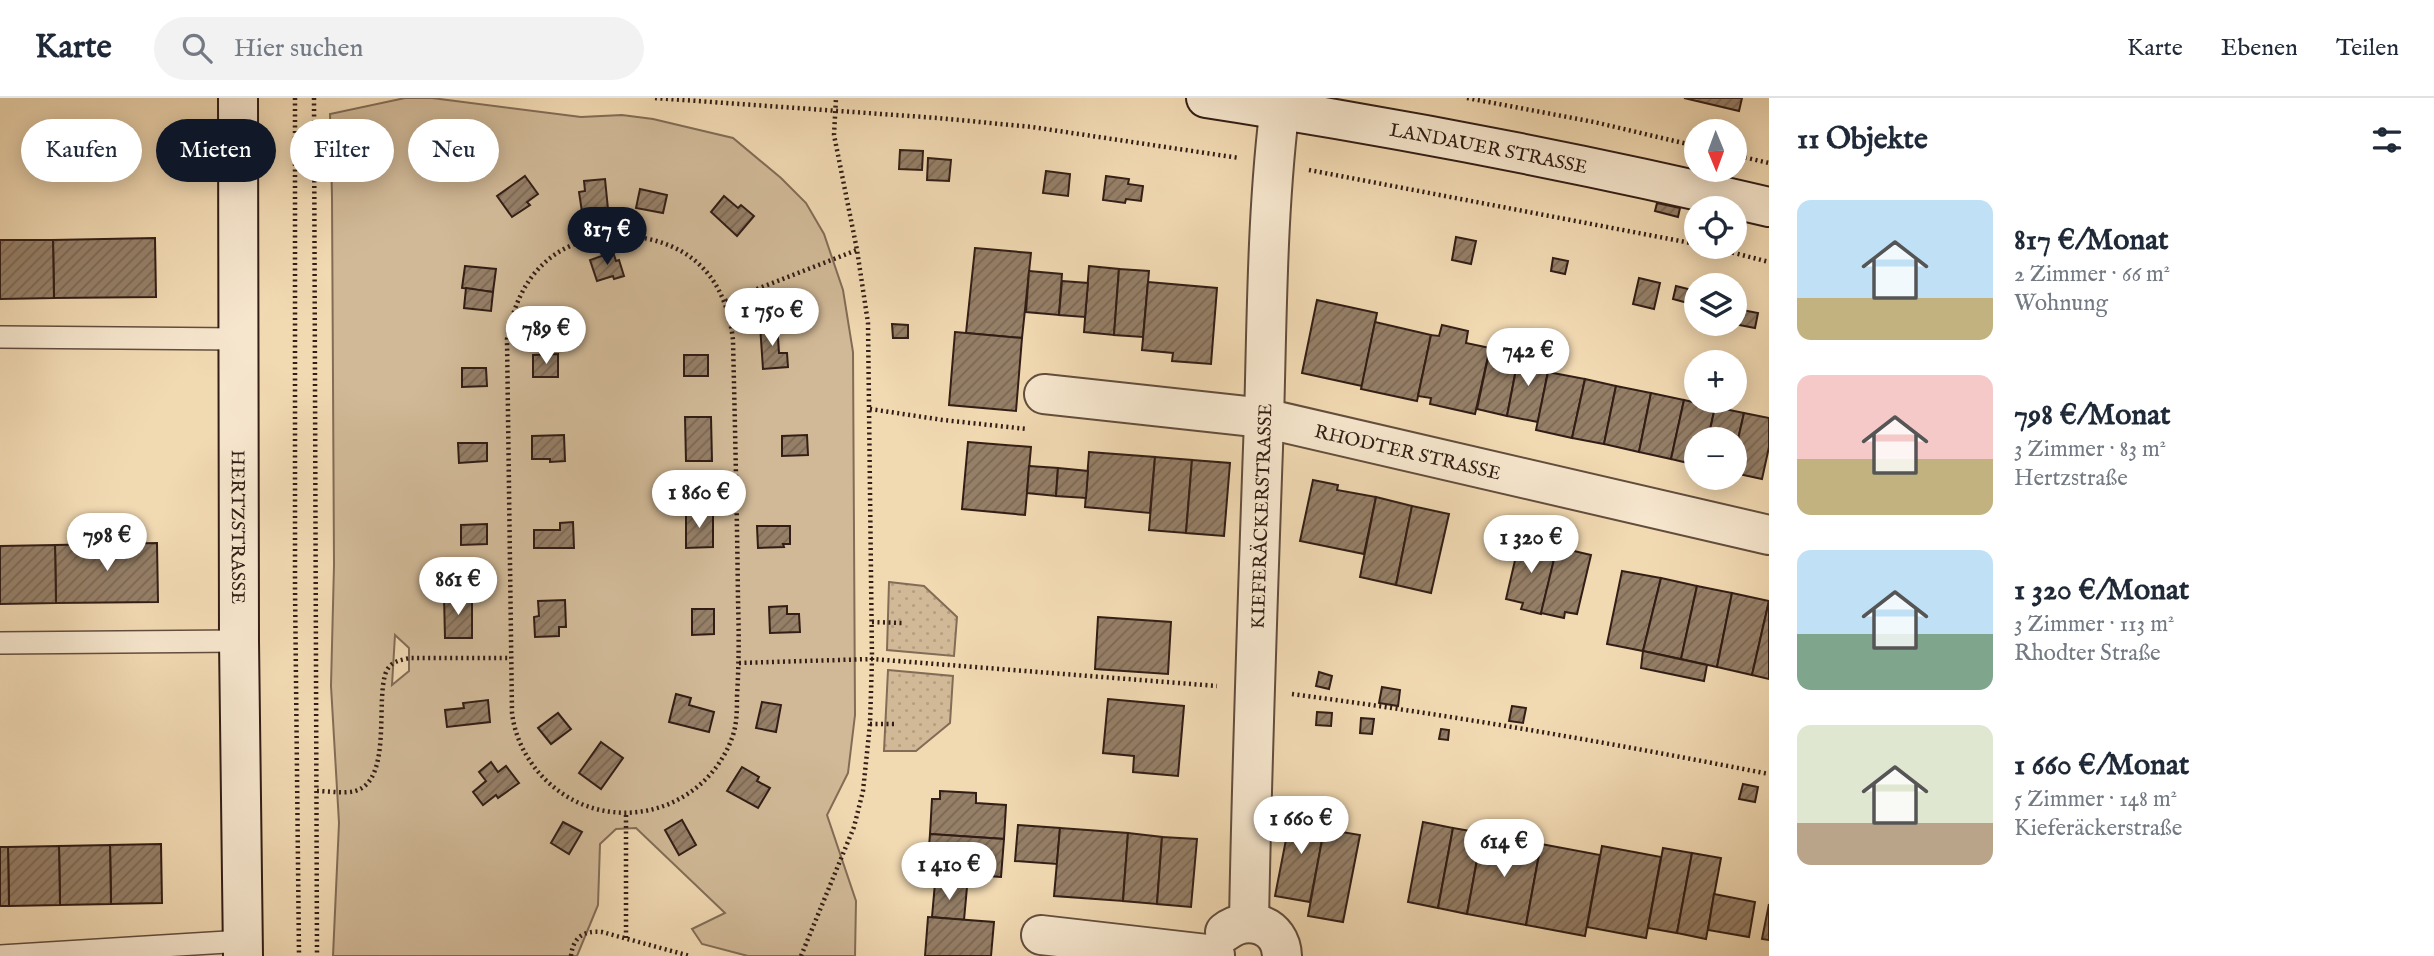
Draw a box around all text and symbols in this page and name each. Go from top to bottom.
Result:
search box [154,17,644,80]
text: Karte [35,27,112,69]
icon: search [178,29,216,67]
text: Hier suchen [234,32,363,65]
text: Karte [2127,33,2183,64]
text: Ebenen [2221,33,2298,64]
text: Teilen [2336,33,2399,64]
chip: Kaufen [21,119,142,182]
chip: Mieten [156,119,276,182]
chip: Filter [290,119,394,182]
chip: Neu [408,119,499,182]
street label: LANDAUER STRASSE [1387,119,1589,180]
north arrow [1684,119,1746,182]
map controls [1684,119,1747,490]
text: 11 Objekte [1797,121,1928,159]
icon: filters [2368,121,2406,159]
button: locate [1684,196,1747,259]
pin: 817 € [558,208,656,267]
text: 817 € [584,215,630,244]
text: 817 €/Monat [2014,222,2169,260]
icon: home [1853,228,1937,312]
text: 2 Zimmer · 66 m² [2014,260,2170,289]
button: layers [1684,273,1747,336]
pin: 1 750 € [707,288,837,348]
text: Wohnung [2014,289,2108,318]
text: 1 750 € [741,296,803,325]
pin: 789 € [497,306,595,366]
text: 789 € [522,314,570,343]
pin: 742 € [1479,328,1577,388]
text: 742 € [1502,336,1554,365]
button: + [1684,350,1747,413]
text: 798 €/Monat [2014,397,2170,435]
street label: KIEFERÄCKERSTRASSE [1247,403,1278,629]
icon: home [1853,403,1937,487]
street label: RHODTER STRASSE [1312,420,1503,486]
button: − [1684,427,1747,490]
text: 3 Zimmer · 83 m² [2014,435,2166,464]
street label: HERTZSTRASSE [225,450,249,604]
text: Hertzstraße [2014,464,2128,493]
pin: 1 860 € [634,470,764,530]
text: 1 860 € [668,478,730,507]
pin: 798 € [58,514,156,573]
pin: 1 320 € [1466,516,1596,575]
text: 798 € [83,521,131,550]
text: 1 320 € [1500,523,1562,552]
pin: 861 € [409,558,507,617]
text: 861 € [435,565,481,594]
text: 1 320 €/Monat [2014,572,2189,610]
icon: home [1853,578,1937,662]
text: 3 Zimmer · 113 m² [2014,610,2174,639]
text: Rhodter Straße [2014,639,2161,668]
text: 1 660 €/Monat [2014,747,2189,785]
icon: home [1853,753,1937,837]
text: 5 Zimmer · 148 m² [2014,785,2177,814]
pin: 1 660 € [1236,796,1366,856]
text: 1 660 € [1270,804,1332,833]
text: Kieferäckerstraße [2014,814,2182,843]
pin: 614 € [1455,820,1553,879]
text: 614 € [1480,827,1528,856]
pin: 1 410 € [884,842,1014,902]
text: 1 410 € [917,850,981,879]

